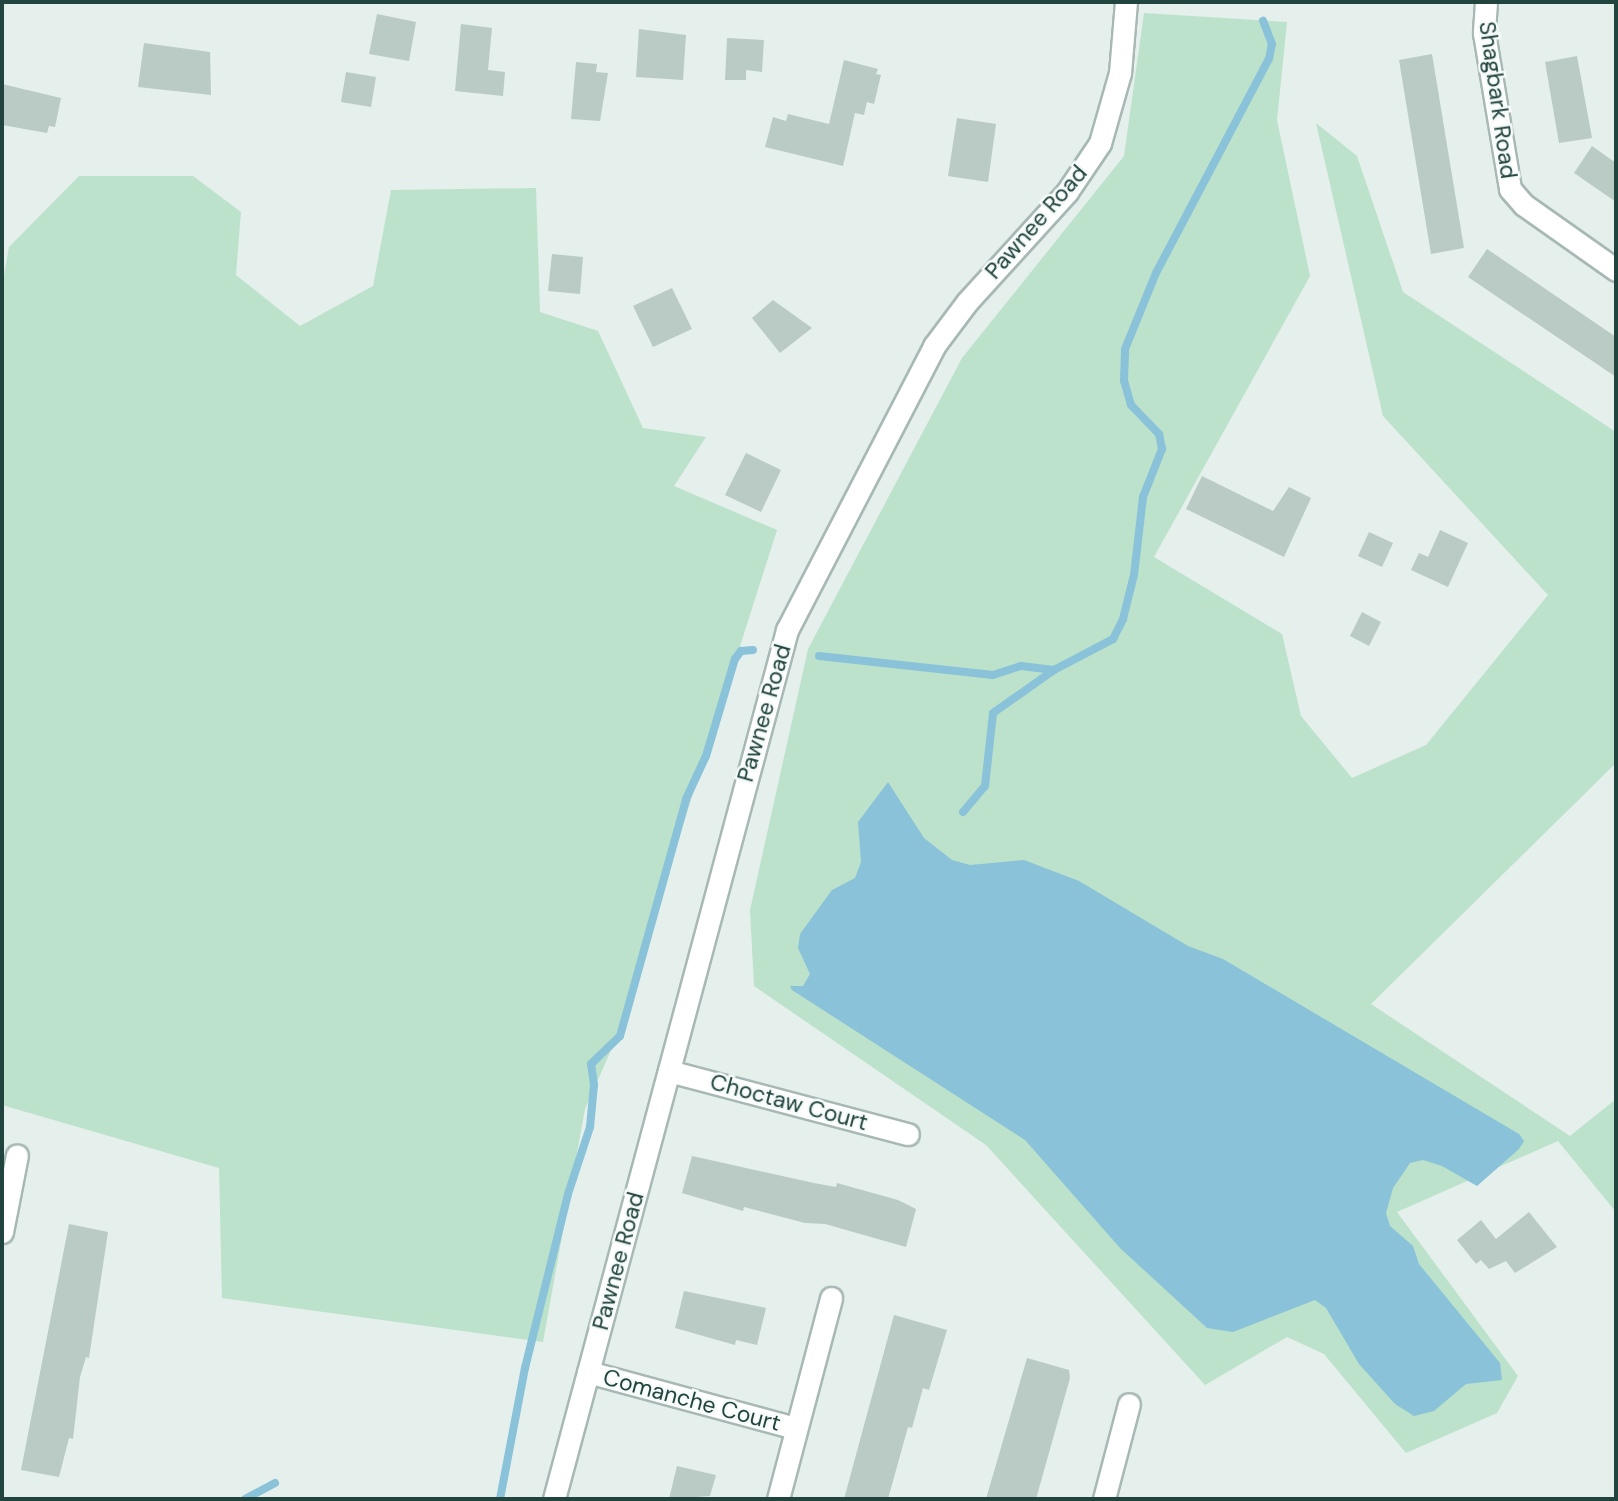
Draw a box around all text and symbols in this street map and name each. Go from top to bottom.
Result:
street label: Shagbark Road [1473,20,1523,180]
street label: Pawnee Road [979,160,1093,284]
street label: Pawnee Road [731,641,797,785]
street label: Choctaw Court [707,1068,871,1136]
street label: Pawnee Road [586,1189,650,1333]
street label: Comanche Court [600,1363,784,1437]

